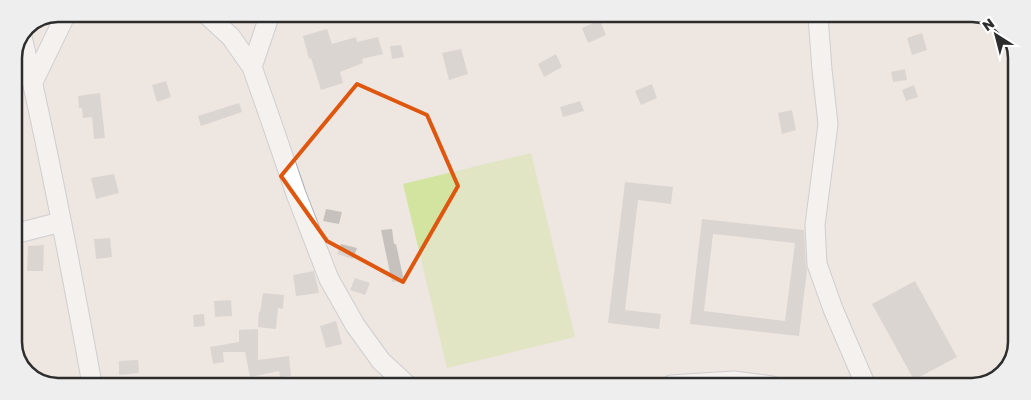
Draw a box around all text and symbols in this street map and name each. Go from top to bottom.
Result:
north arrow [971,10,1021,60]
text: N [979,14,997,34]

